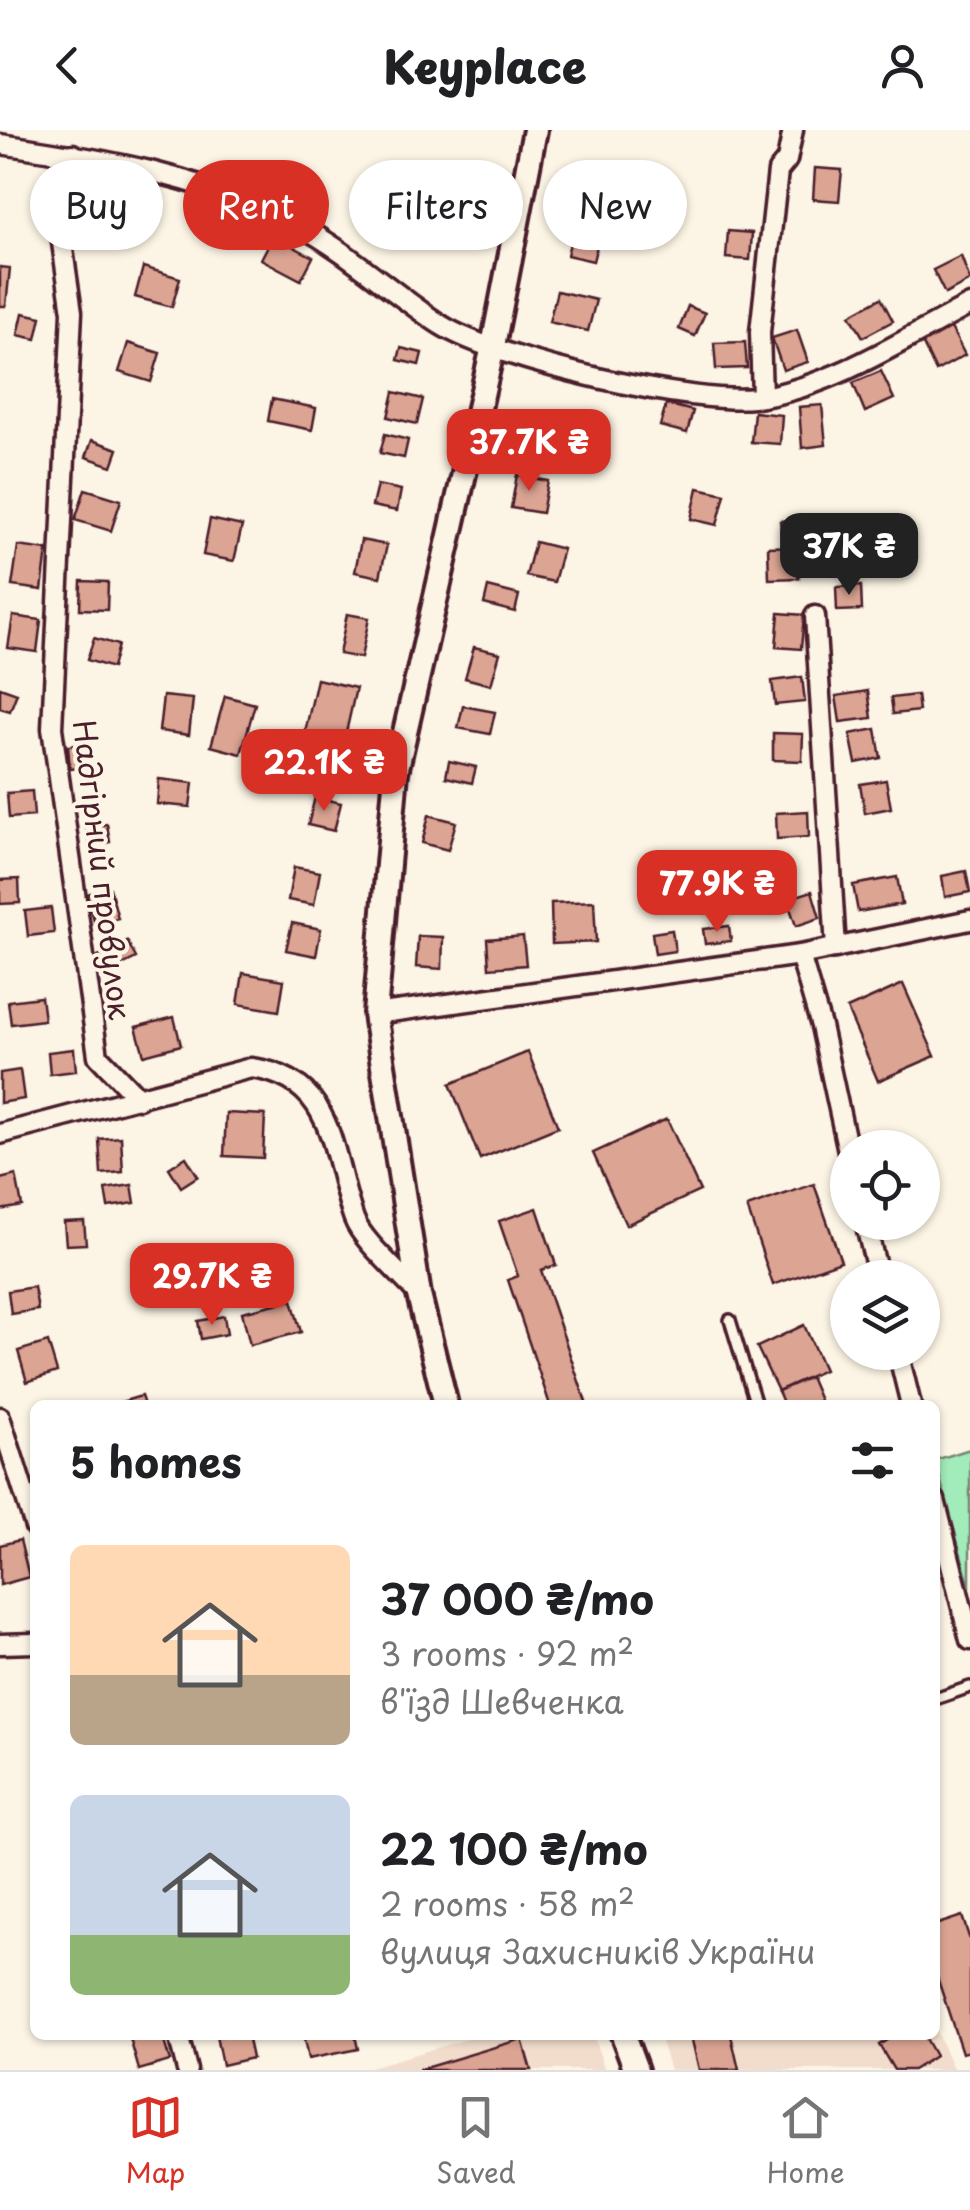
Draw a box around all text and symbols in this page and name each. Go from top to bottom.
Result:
text: Keyplace [384,31,586,99]
icon: back [40,38,95,93]
icon: person [875,38,930,93]
chip: Buy [30,160,163,250]
chip: Rent [183,160,329,250]
chip: Filters [349,160,523,250]
chip: New [543,160,687,250]
pin: 37.7K ₴ [437,409,621,494]
text: 37.7K ₴ [469,417,589,465]
pin: 37K ₴ [779,513,919,598]
text: 37K ₴ [802,521,896,569]
street label: Надгірний провулок [63,717,144,1022]
pin: 22.1K ₴ [232,729,416,814]
text: 22.1K ₴ [263,737,385,785]
pin: 77.9K ₴ [625,850,809,935]
text: 77.9K ₴ [659,858,775,906]
map controls [830,1130,940,1370]
button: locate [830,1130,940,1240]
pin: 29.7K ₴ [120,1243,304,1328]
text: 29.7K ₴ [152,1251,272,1299]
button: layers [830,1260,940,1370]
text: 5 homes [70,1429,242,1492]
icon: filters [845,1433,900,1488]
text: 37 000 ₴/mo [380,1566,654,1629]
icon: home [150,1585,270,1705]
text: 3 rooms · 92 m² [380,1629,634,1677]
text: в'їзд Шевченка [380,1677,624,1725]
text: 22 100 ₴/mo [380,1816,648,1879]
icon: home [150,1835,270,1955]
text: 2 rooms · 58 m² [380,1879,635,1927]
text: вулиця Захисників України [380,1927,815,1975]
tab: Map [125,2090,185,2193]
tab: Saved [436,2090,516,2193]
tab: Home [767,2090,845,2193]

